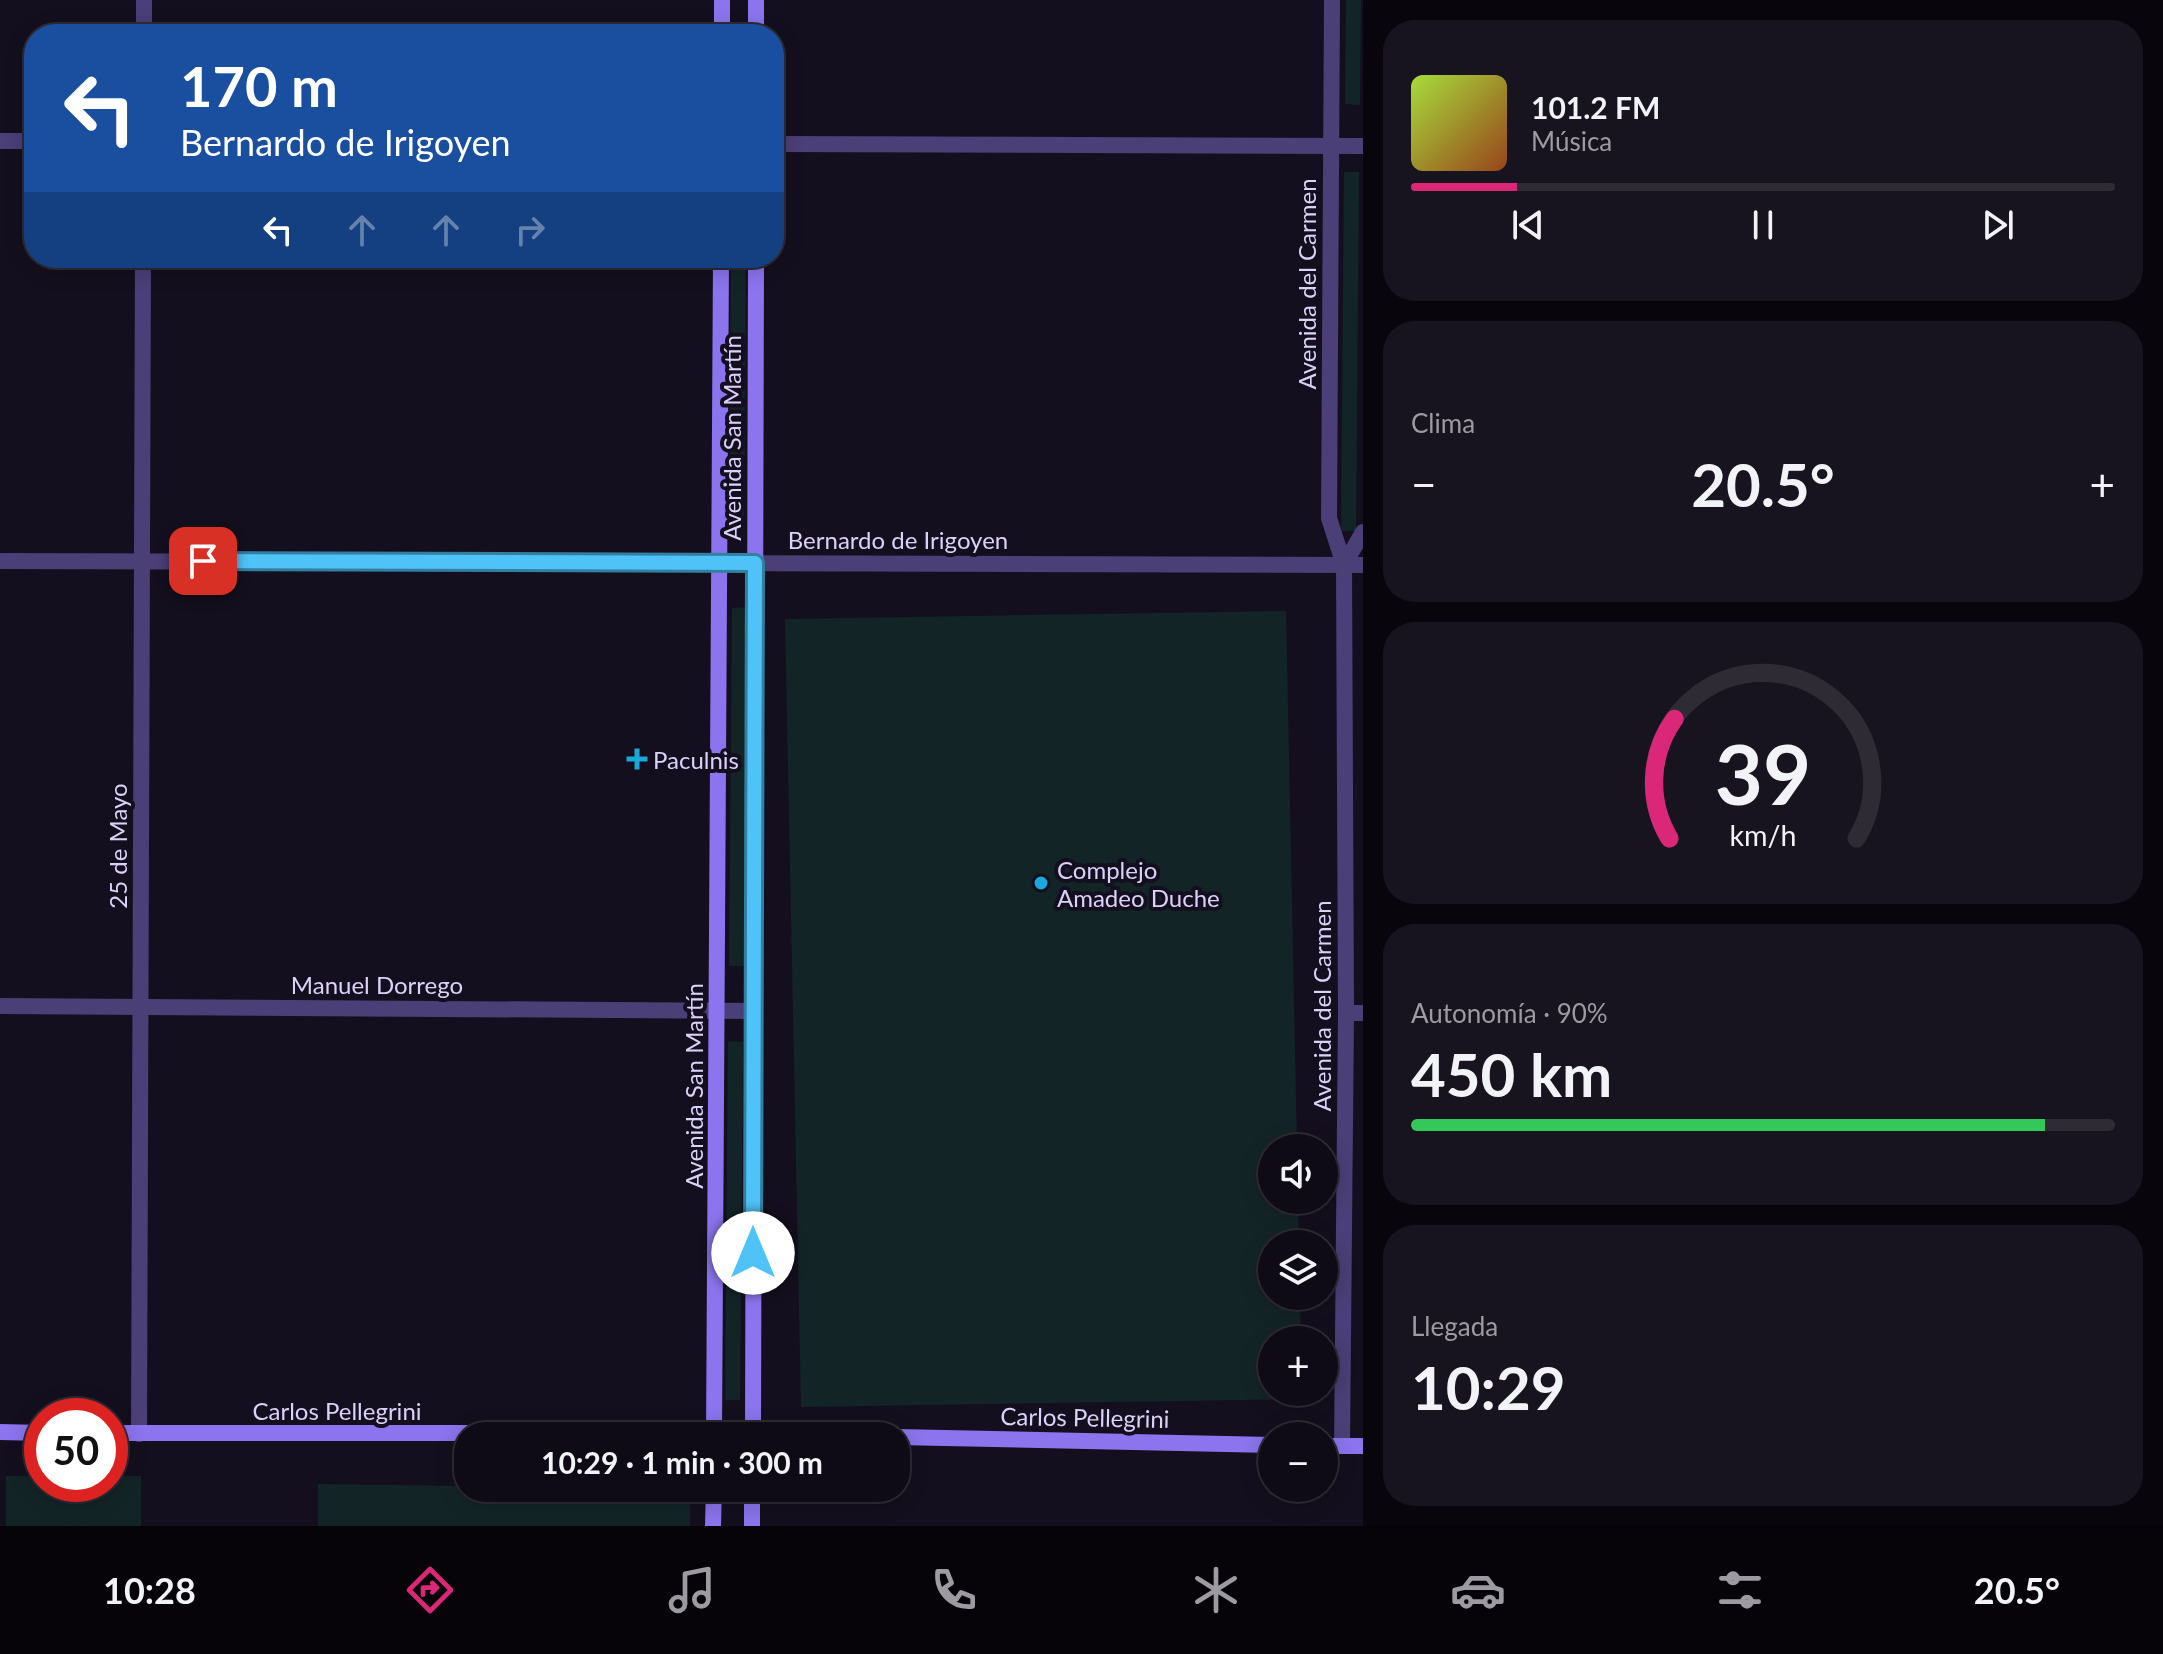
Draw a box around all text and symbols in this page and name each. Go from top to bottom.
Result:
text: 170 m [180,52,338,119]
icon: left [48,56,152,160]
text: 101.2 FM [1531,89,1660,125]
text: Bernardo de Irigoyen [180,120,511,164]
text: Música [1531,125,1612,157]
street label: Avenida del Carmen [1292,178,1321,390]
icon: previous [1506,203,1550,247]
icon: pause [1741,203,1785,247]
icon: next [1976,203,2020,247]
icon: left [256,208,300,252]
icon: ahead [340,208,384,252]
icon: ahead [424,208,468,252]
icon: right [508,208,552,252]
street label: Avenida San Martín [717,335,746,541]
text: Clima [1411,407,1475,439]
text: 20.5° [1691,448,1835,520]
text: − [1411,458,1437,510]
text: + [2089,458,2115,510]
street label: Bernardo de Irigoyen [788,525,1008,554]
pin [169,527,237,595]
icon: arrive [181,539,225,583]
text: 39 [1715,723,1811,823]
place label: Paculnis [653,745,739,774]
marker: Paculnis [628,750,646,768]
street label: 25 de Mayo [103,783,132,909]
text: km/h [1730,818,1796,852]
place label: Complejo Amadeo Duche [1057,855,1220,912]
marker: Complejo Amadeo Duche [1032,874,1050,892]
street label: Avenida del Carmen [1307,900,1336,1112]
street label: Manuel Dorrego [291,970,463,999]
street label: Avenida San Martín [679,983,708,1189]
text: Autonomía · 90% [1411,997,1608,1029]
text: 450 km [1411,1038,1612,1110]
map controls [1258,1134,1338,1502]
button: sound [1258,1134,1338,1214]
position arrow [711,1211,795,1295]
button: layers [1258,1230,1338,1310]
text: Llegada [1411,1310,1498,1342]
button: + [1258,1326,1338,1406]
text: 10:29 [1411,1351,1566,1423]
street label: Carlos Pellegrini [252,1396,422,1425]
speed limit sign: 50 [24,1398,128,1502]
street label: Carlos Pellegrini [1000,1401,1170,1433]
button: − [1258,1422,1338,1502]
text: 10:29 · 1 min · 300 m [541,1444,823,1480]
icon: directions [402,1562,458,1618]
icon: music [664,1562,720,1618]
icon: phone [926,1562,982,1618]
icon: climate [1188,1562,1244,1618]
icon: car [1450,1562,1506,1618]
icon: filters [1712,1562,1768,1618]
text: 10:28 [103,1568,196,1612]
text: 20.5° [1974,1568,2060,1612]

